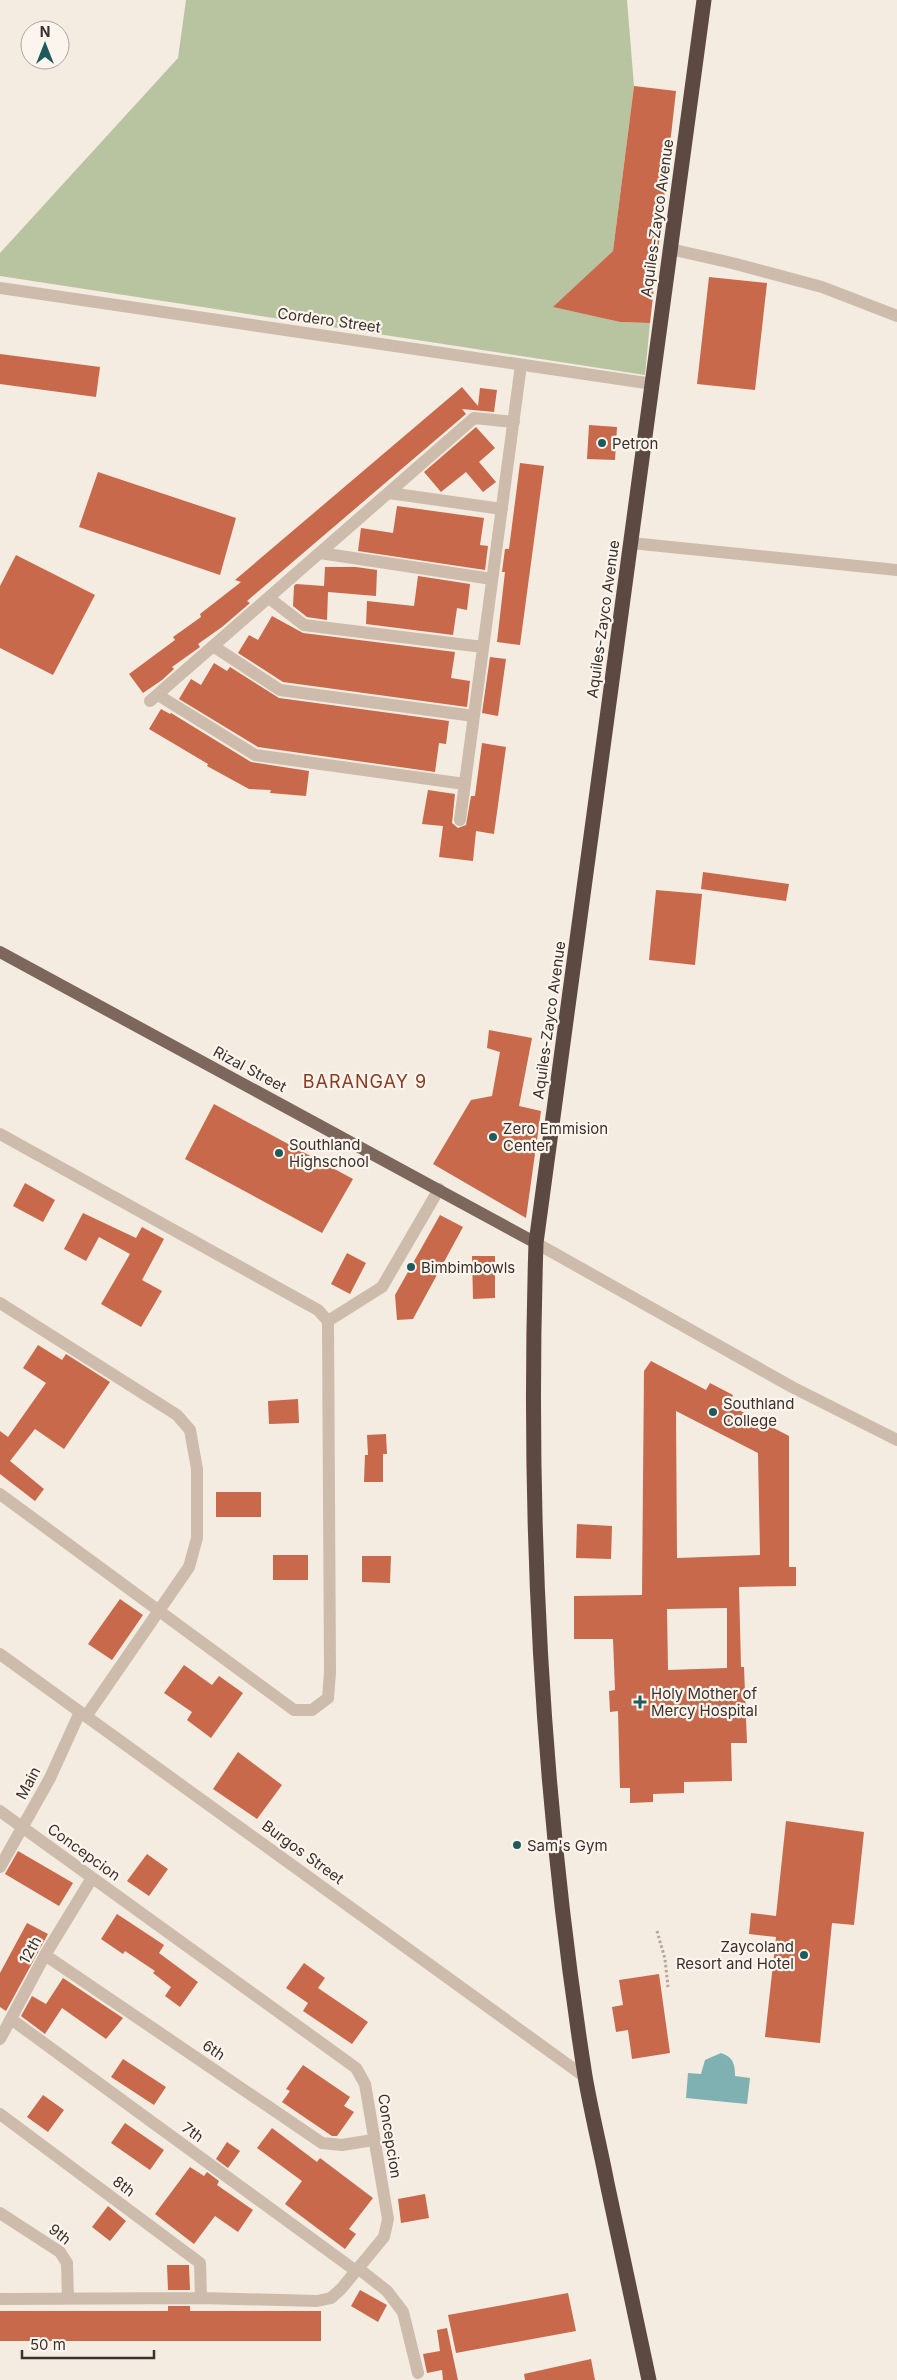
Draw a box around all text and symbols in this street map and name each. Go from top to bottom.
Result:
north arrow [20,20,70,70]
text: N [40,23,50,40]
street label: Aquiles-Zayco Avenue [636,138,678,298]
street label: Cordero Street [276,303,382,337]
place label: Petron [612,434,658,453]
marker: Petron [596,437,608,449]
street label: Aquiles-Zayco Avenue [582,539,624,699]
street label: Aquiles-Zayco Avenue [528,940,570,1100]
street label: Rizal Street [210,1042,290,1096]
district label: BARANGAY 9 [303,1071,427,1092]
place label: Zero Emmision Center [503,1119,608,1155]
marker: Zero Emmision Center [487,1131,499,1143]
place label: Southland Highschool [289,1135,369,1171]
marker: Southland Highschool [273,1147,285,1159]
place label: Bimbimbowls [421,1258,515,1277]
marker: Bimbimbowls [405,1261,417,1273]
place label: Southland College [723,1394,794,1430]
marker: Southland College [707,1406,719,1418]
place label: Holy Mother of Mercy Hospital [651,1684,758,1720]
marker: Holy Mother of Mercy Hospital [633,1695,647,1709]
street label: Main [12,1763,44,1803]
street label: Burgos Street [258,1816,348,1888]
street label: Concepcion [44,1819,124,1885]
place label: Sam's Gym [527,1836,608,1855]
marker: Sam's Gym [511,1839,523,1851]
street label: 12th [15,1933,45,1967]
place label: Zaycoland Resort and Hotel [676,1937,794,1973]
marker: Zaycoland Resort and Hotel [798,1949,810,1961]
street label: 6th [199,2036,229,2064]
street label: Concepcion [374,2092,406,2180]
street label: 7th [178,2118,208,2146]
street label: 8th [109,2171,139,2201]
street label: 9th [45,2219,75,2249]
scale bar [22,2328,155,2360]
text: 50 m [30,2335,66,2354]

